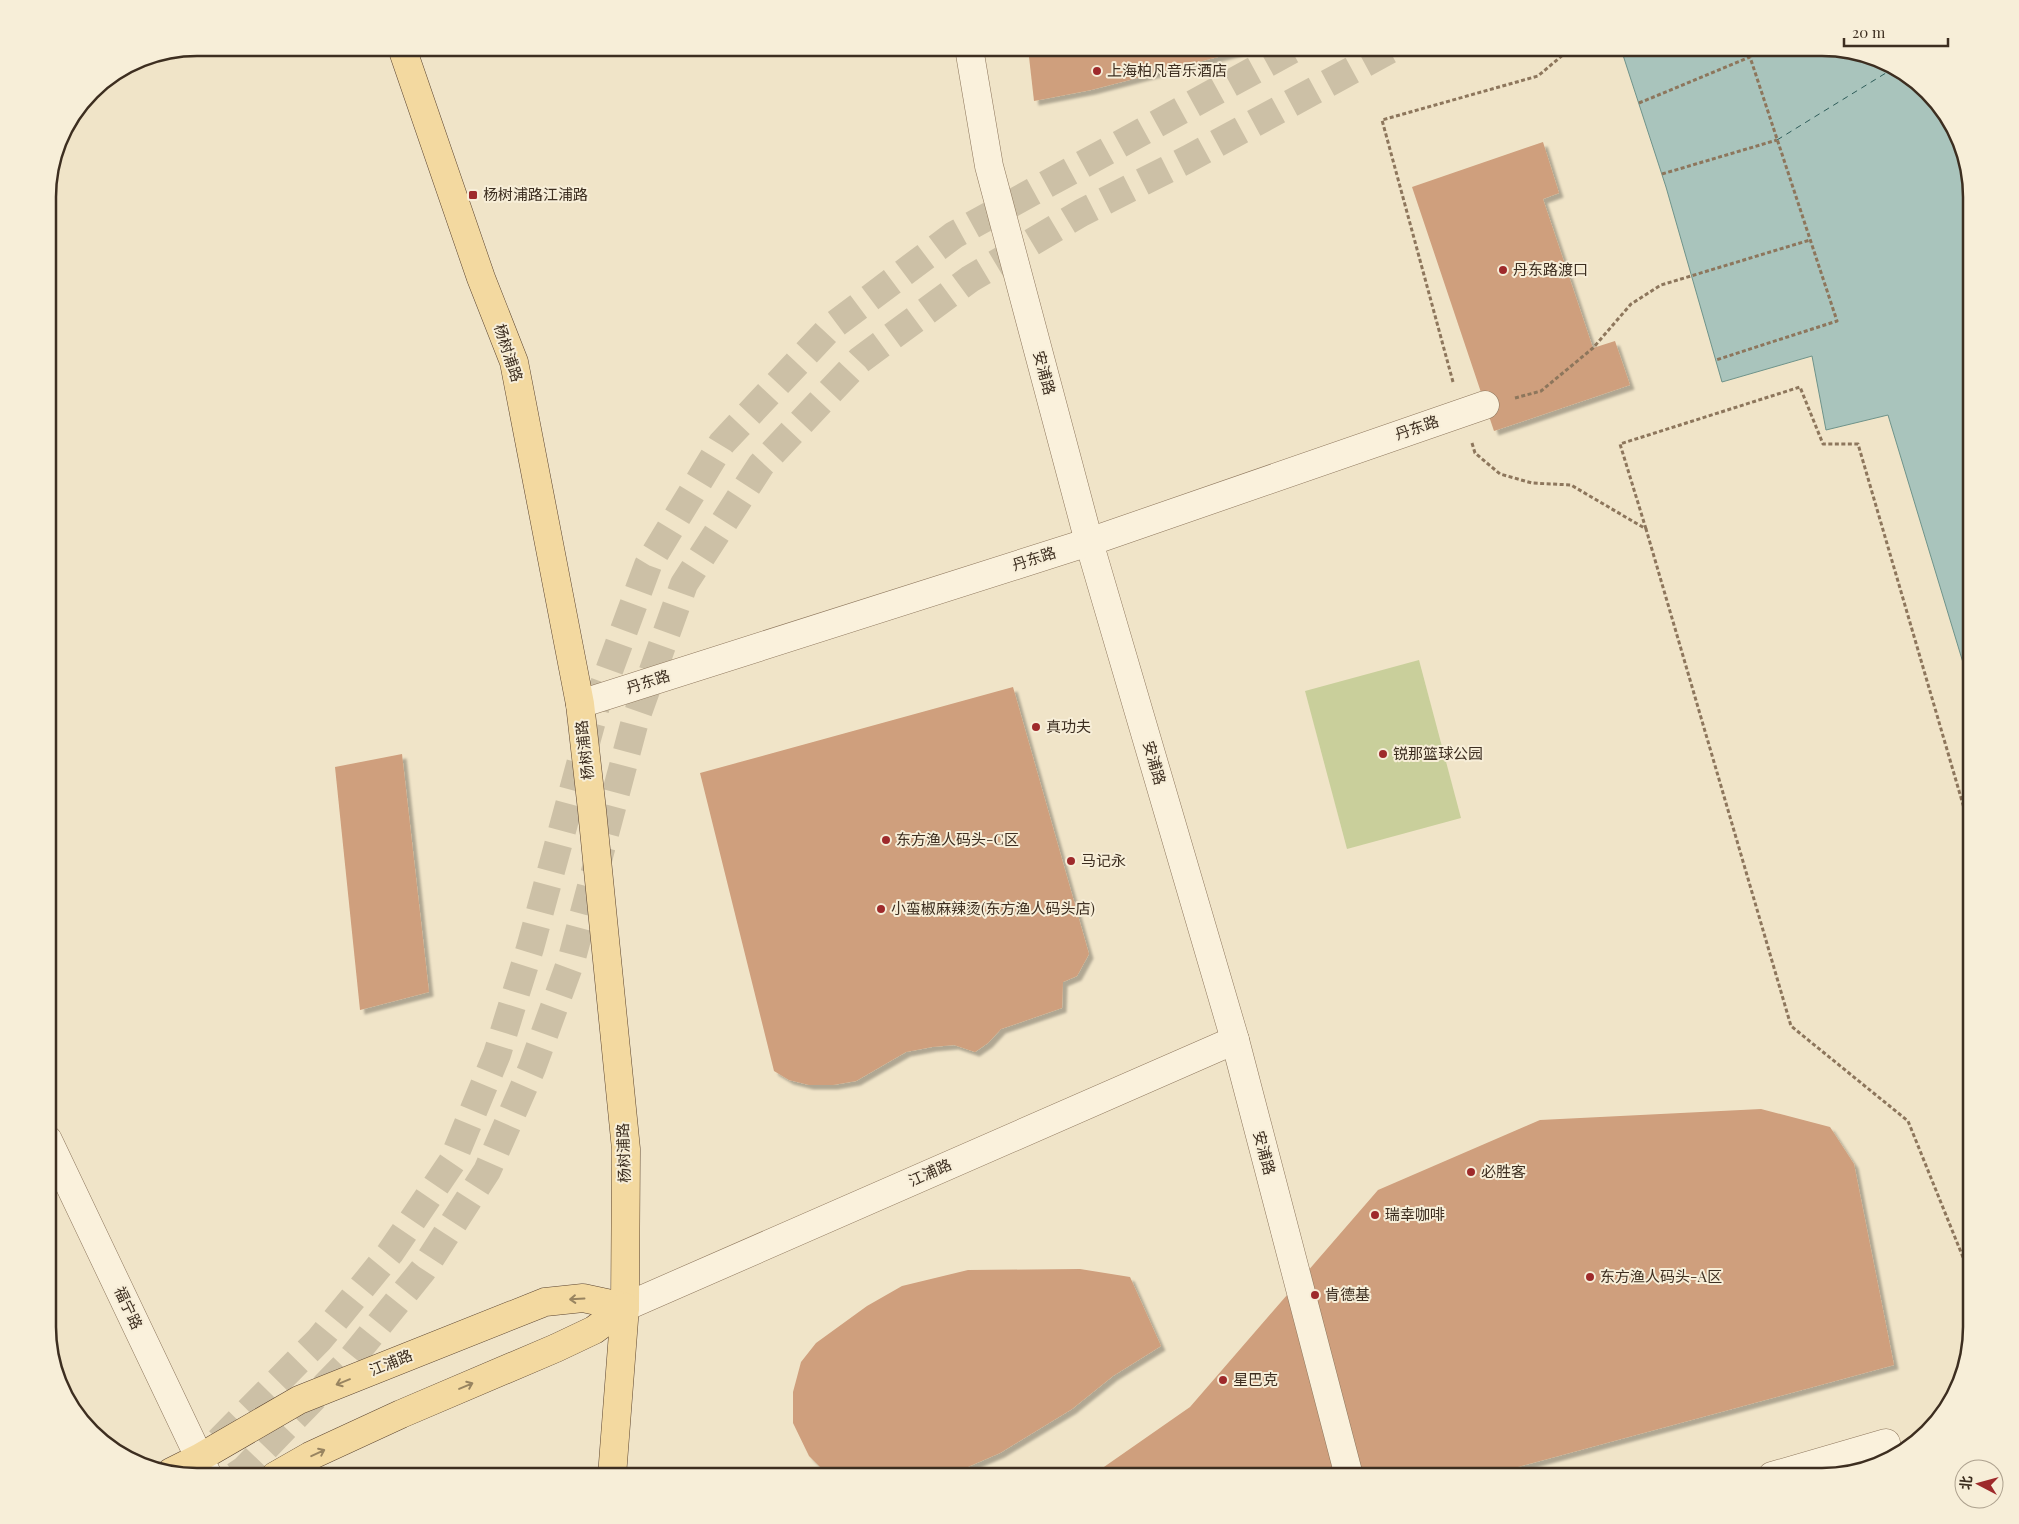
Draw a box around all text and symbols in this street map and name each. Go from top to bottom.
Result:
scale bar [1844,15,1948,47]
text: 20 m [1852,22,1886,42]
place label: 上海柏凡音乐酒店 [1107,60,1227,80]
marker: 上海柏凡音乐酒店 [1091,65,1103,77]
place label: 杨树浦路江浦路 [483,184,588,204]
marker: 杨树浦路江浦路 [467,189,479,201]
place label: 丹东路渡口 [1513,259,1588,279]
marker: 丹东路渡口 [1497,264,1509,276]
street label: 杨树浦路 [490,321,528,384]
street label: 安浦路 [1029,348,1060,397]
street label: 丹东路 [1392,410,1441,444]
street label: 丹东路 [1009,542,1058,575]
street label: 丹东路 [623,665,672,698]
place label: 真功夫 [1046,716,1091,736]
street label: 杨树浦路 [570,719,598,781]
marker: 真功夫 [1030,721,1042,733]
street label: 安浦路 [1139,738,1171,787]
place label: 锐那篮球公园 [1393,743,1483,763]
marker: 锐那篮球公园 [1377,748,1389,760]
place label: 东方渔人码头-C区 [896,829,1019,849]
marker: 东方渔人码头-C区 [880,834,892,846]
place label: 马记永 [1081,850,1126,870]
marker: 马记永 [1065,855,1077,867]
place label: 小蛮椒麻辣烫(东方渔人码头店) [891,898,1095,918]
marker: 小蛮椒麻辣烫(东方渔人码头店) [875,903,887,915]
street label: 杨树浦路 [612,1123,634,1183]
street label: 安浦路 [1249,1128,1280,1177]
street label: 江浦路 [905,1154,954,1190]
place label: 必胜客 [1481,1161,1526,1181]
marker: 必胜客 [1465,1166,1477,1178]
place label: 瑞幸咖啡 [1385,1204,1445,1224]
marker: 瑞幸咖啡 [1369,1209,1381,1221]
place label: 东方渔人码头-A区 [1600,1266,1722,1286]
marker: 东方渔人码头-A区 [1584,1271,1596,1283]
street label: 福宁路 [110,1283,147,1332]
place label: 肯德基 [1325,1284,1370,1304]
marker: 肯德基 [1309,1289,1321,1301]
one-way arrow [570,1294,586,1303]
street label: 江浦路 [366,1344,415,1380]
place label: 星巴克 [1233,1369,1278,1389]
marker: 星巴克 [1217,1374,1229,1386]
one-way arrow [336,1378,351,1387]
one-way arrow [458,1381,473,1391]
one-way arrow [310,1448,325,1458]
north arrow [1954,1459,2004,1509]
text: 北 [1955,1475,1976,1491]

